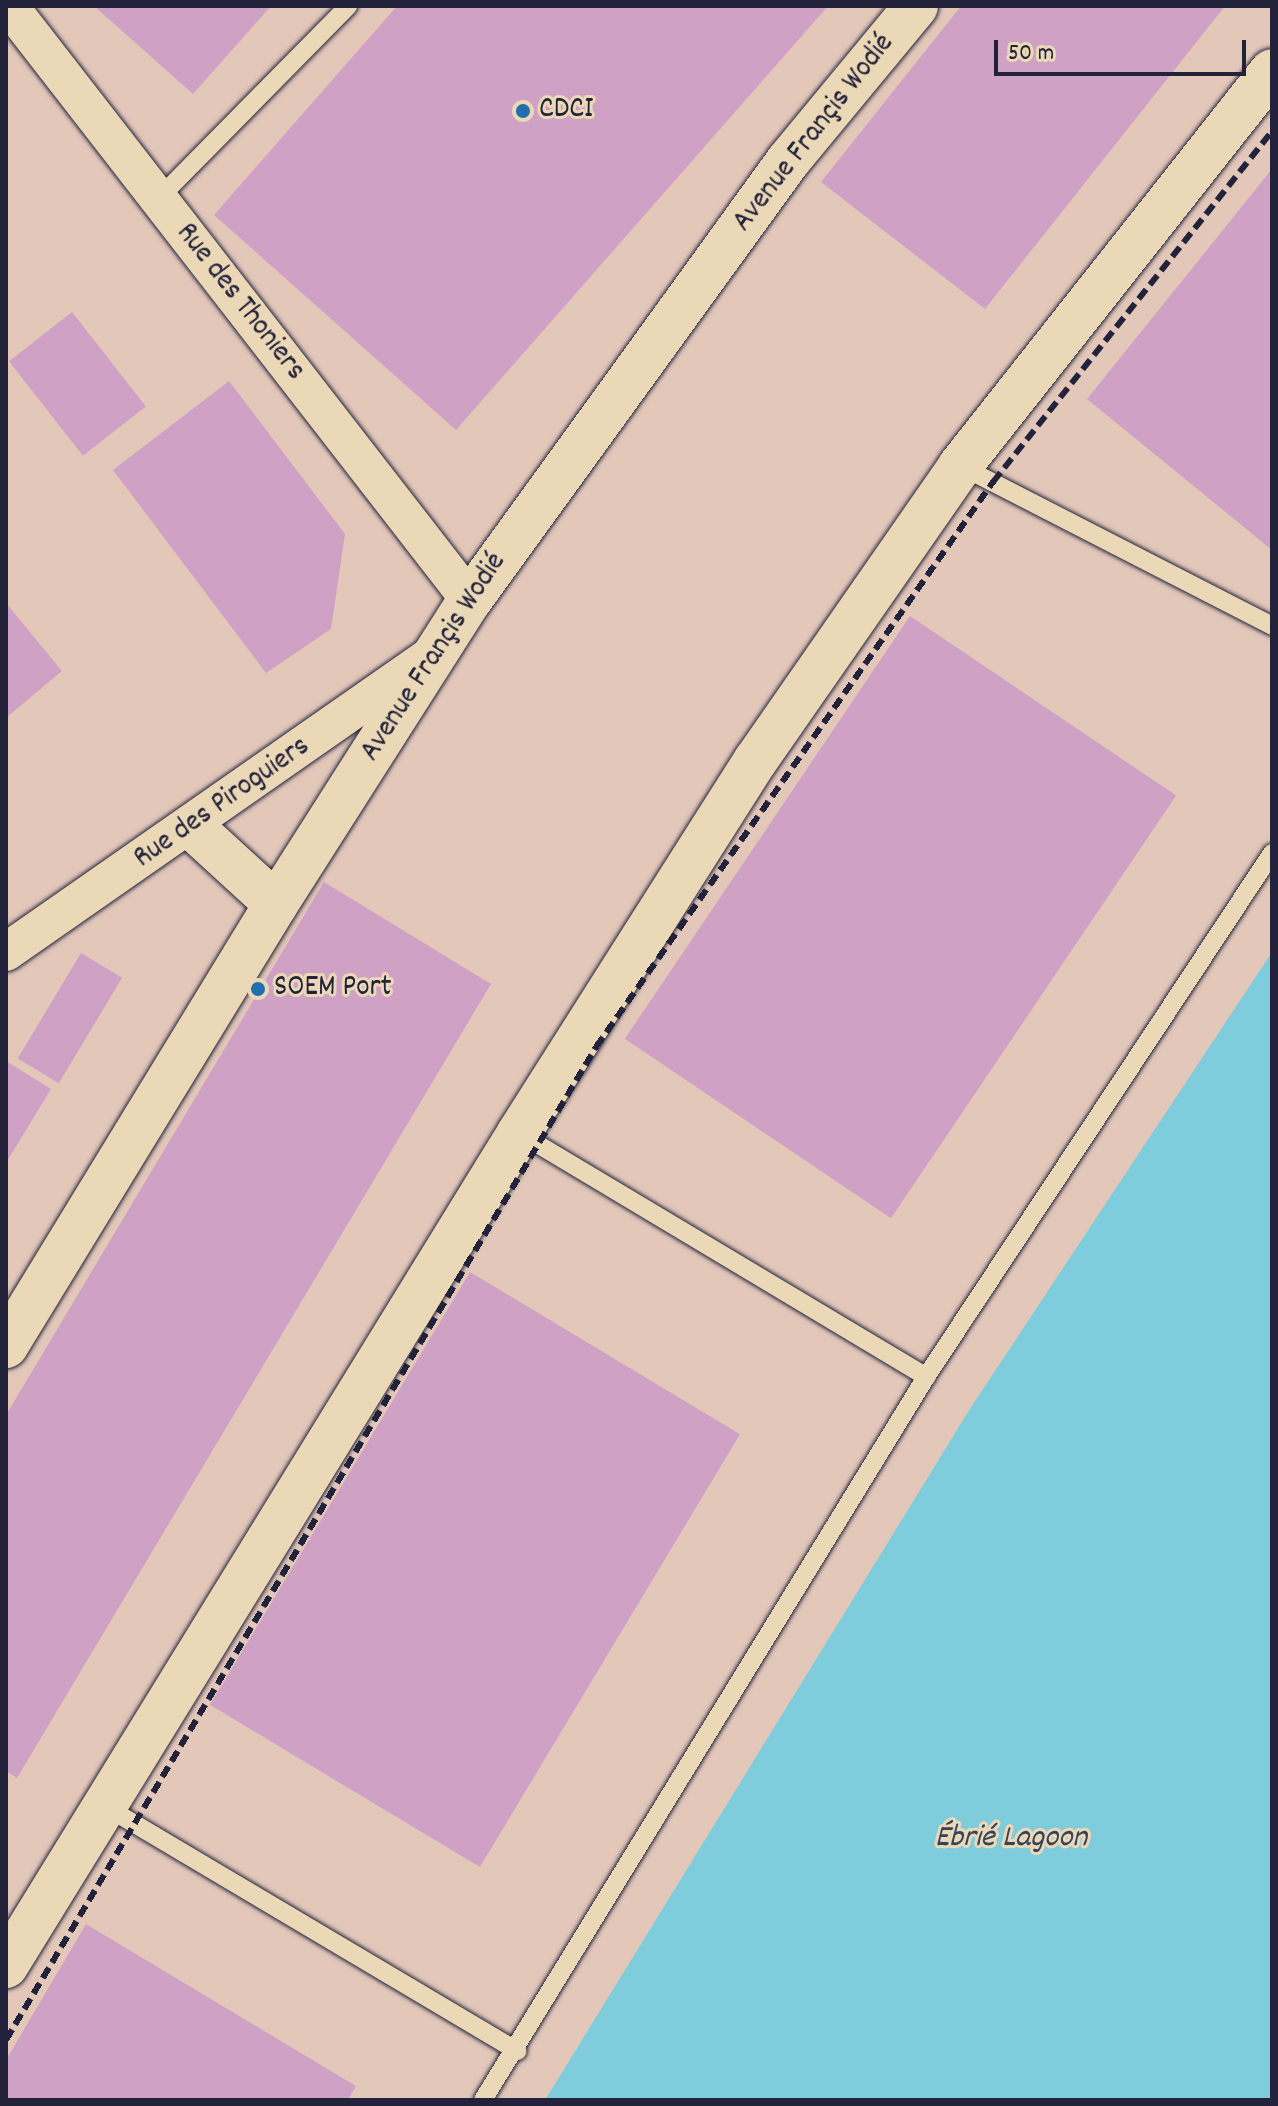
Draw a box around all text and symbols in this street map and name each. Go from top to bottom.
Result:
scale bar [998,24,1250,74]
street label: Avenue Françis Wodié [726,28,904,240]
text: 50 m [1008,37,1054,71]
place label: CDCI [539,93,593,129]
marker: CDCI [514,102,532,120]
street label: Rue des Thoniers [166,217,312,389]
street label: Avenue Françis Wodié [354,547,516,769]
street label: Rue des Piroguiers [128,730,318,878]
place label: SOEM Port [274,971,392,1007]
marker: SOEM Port [249,980,267,998]
water label: Ébrié Lagoon [935,1820,1087,1858]

